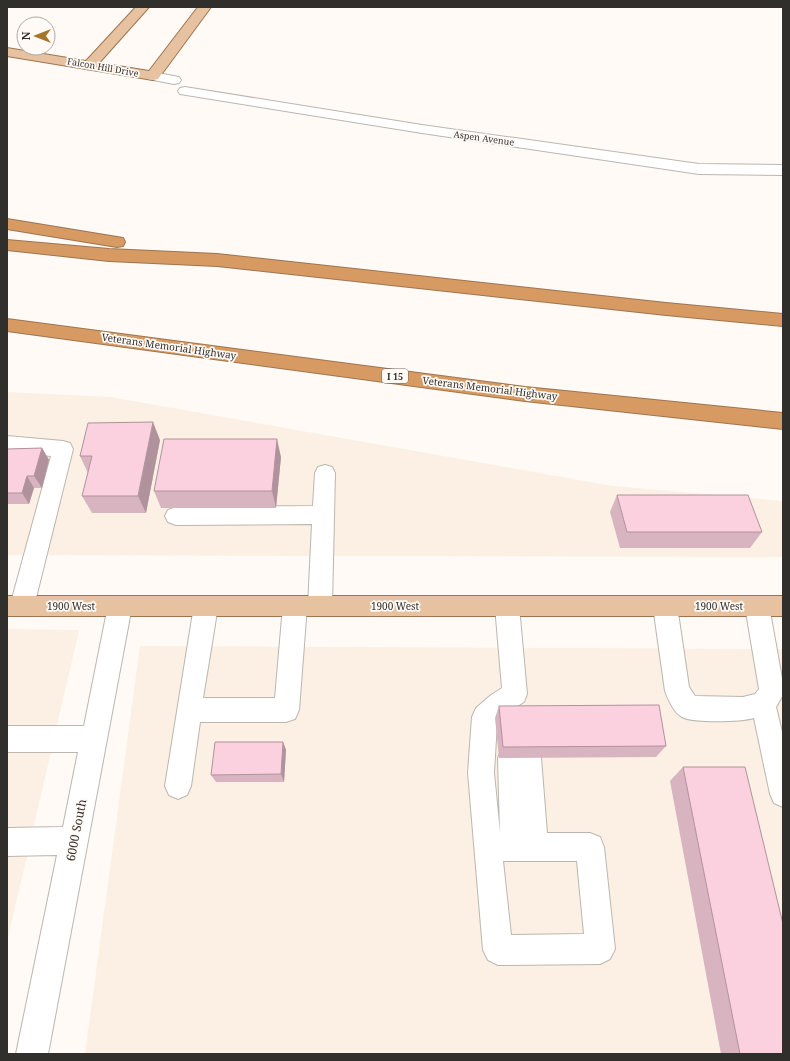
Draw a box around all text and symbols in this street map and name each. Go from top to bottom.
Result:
north arrow [16,16,56,56]
text: N [18,31,33,40]
street label: Falcon Hill Drive [66,54,140,80]
street label: Aspen Avenue [453,127,515,149]
street label: Veterans Memorial Highway [101,330,238,362]
road number: I 15 [382,369,408,383]
street label: Veterans Memorial Highway [422,373,559,403]
street label: 1900 West [47,599,96,613]
street label: 1900 West [371,599,420,613]
street label: 1900 West [695,599,744,613]
street label: 6000 South [62,797,90,862]

